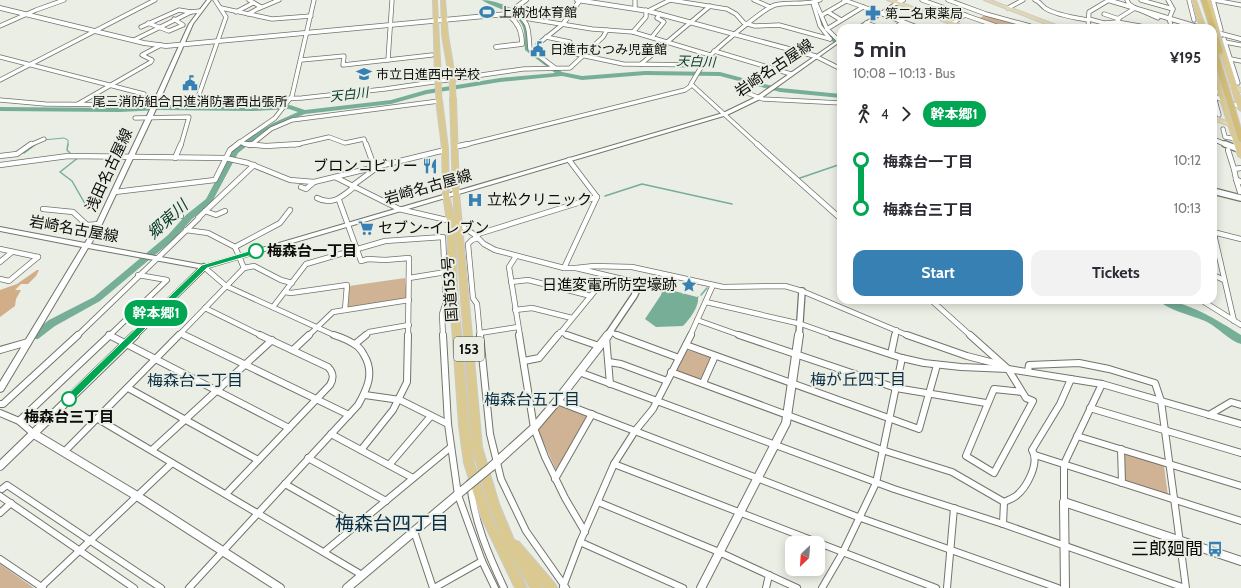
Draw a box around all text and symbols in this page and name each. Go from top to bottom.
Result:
sports icon: 上納池体育館 [478,3,496,21]
place label: 上納池体育館 [499,4,577,20]
pharmacy icon: 第二名東薬局 [864,4,882,22]
place label: 第二名東薬局 [885,5,963,21]
street label: 岩崎名古屋線 [732,35,816,101]
text: 5 min [853,36,906,63]
public building icon: 日進市むつみ児童館 [529,40,547,58]
place label: 日進市むつみ児童館 [550,41,667,57]
text: ¥195 [1170,49,1201,67]
water label: 天白川 [676,52,718,70]
school or university icon: 市立日進西中学校 [355,65,373,83]
text: 10:08 – 10:13 · Bus [853,65,955,81]
place label: 市立日進西中学校 [376,66,480,82]
public building icon: 尾三消防組合日進消防署西出張所 [181,74,199,92]
water label: 天白川 [329,83,371,104]
place label: 尾三消防組合日進消防署西出張所 [92,93,288,109]
icon: walk [853,103,875,125]
icon: forward [895,103,917,125]
text: 幹本郷1 [931,105,978,123]
text: 4 [881,106,889,122]
street label: 浅田名古屋線 [82,125,136,215]
text: 10:12 [1174,152,1201,168]
text: 梅森台一丁目 [883,153,973,171]
place label: ブロンコビリー [313,157,418,175]
restaurant icon: ブロンコビリー [421,157,439,175]
street label: 岩崎名古屋線 [382,166,474,208]
hospital icon: 立松クリニック [466,191,484,209]
place label: 立松クリニック [487,191,592,209]
water label: 郷東川 [143,195,193,243]
text: 10:13 [1174,200,1201,216]
text: 梅森台三丁目 [883,201,973,219]
street label: 岩崎名古屋線 [28,212,120,246]
supermarket icon: セブン-イレブン [357,219,375,237]
place label: セブン-イレブン [378,219,489,237]
place label: 梅森台一丁目 [267,242,357,260]
marker: 梅森台一丁目 [248,243,264,259]
button: Start [853,250,1023,296]
button: Tickets [1031,250,1201,296]
street label: 国道153号 [439,255,461,323]
place label: 日進変電所防空壕跡 [542,276,677,294]
place icon: 日進変電所防空壕跡 [680,276,698,294]
line badge: 幹本郷1 [128,300,184,326]
text: 幹本郷1 [132,304,180,322]
road number: 153 [454,337,484,361]
district label: 梅が丘四丁目 [810,370,906,389]
district label: 梅森台二丁目 [147,371,243,390]
district label: 梅森台五丁目 [484,390,580,409]
marker: 梅森台三丁目 [61,391,77,407]
place label: 梅森台三丁目 [24,408,114,426]
district label: 梅森台四丁目 [335,512,449,535]
north arrow [785,536,825,576]
map controls [785,536,825,576]
place label: 三郎廻間 [1131,538,1203,560]
bus stop icon: 三郎廻間 [1206,540,1224,558]

